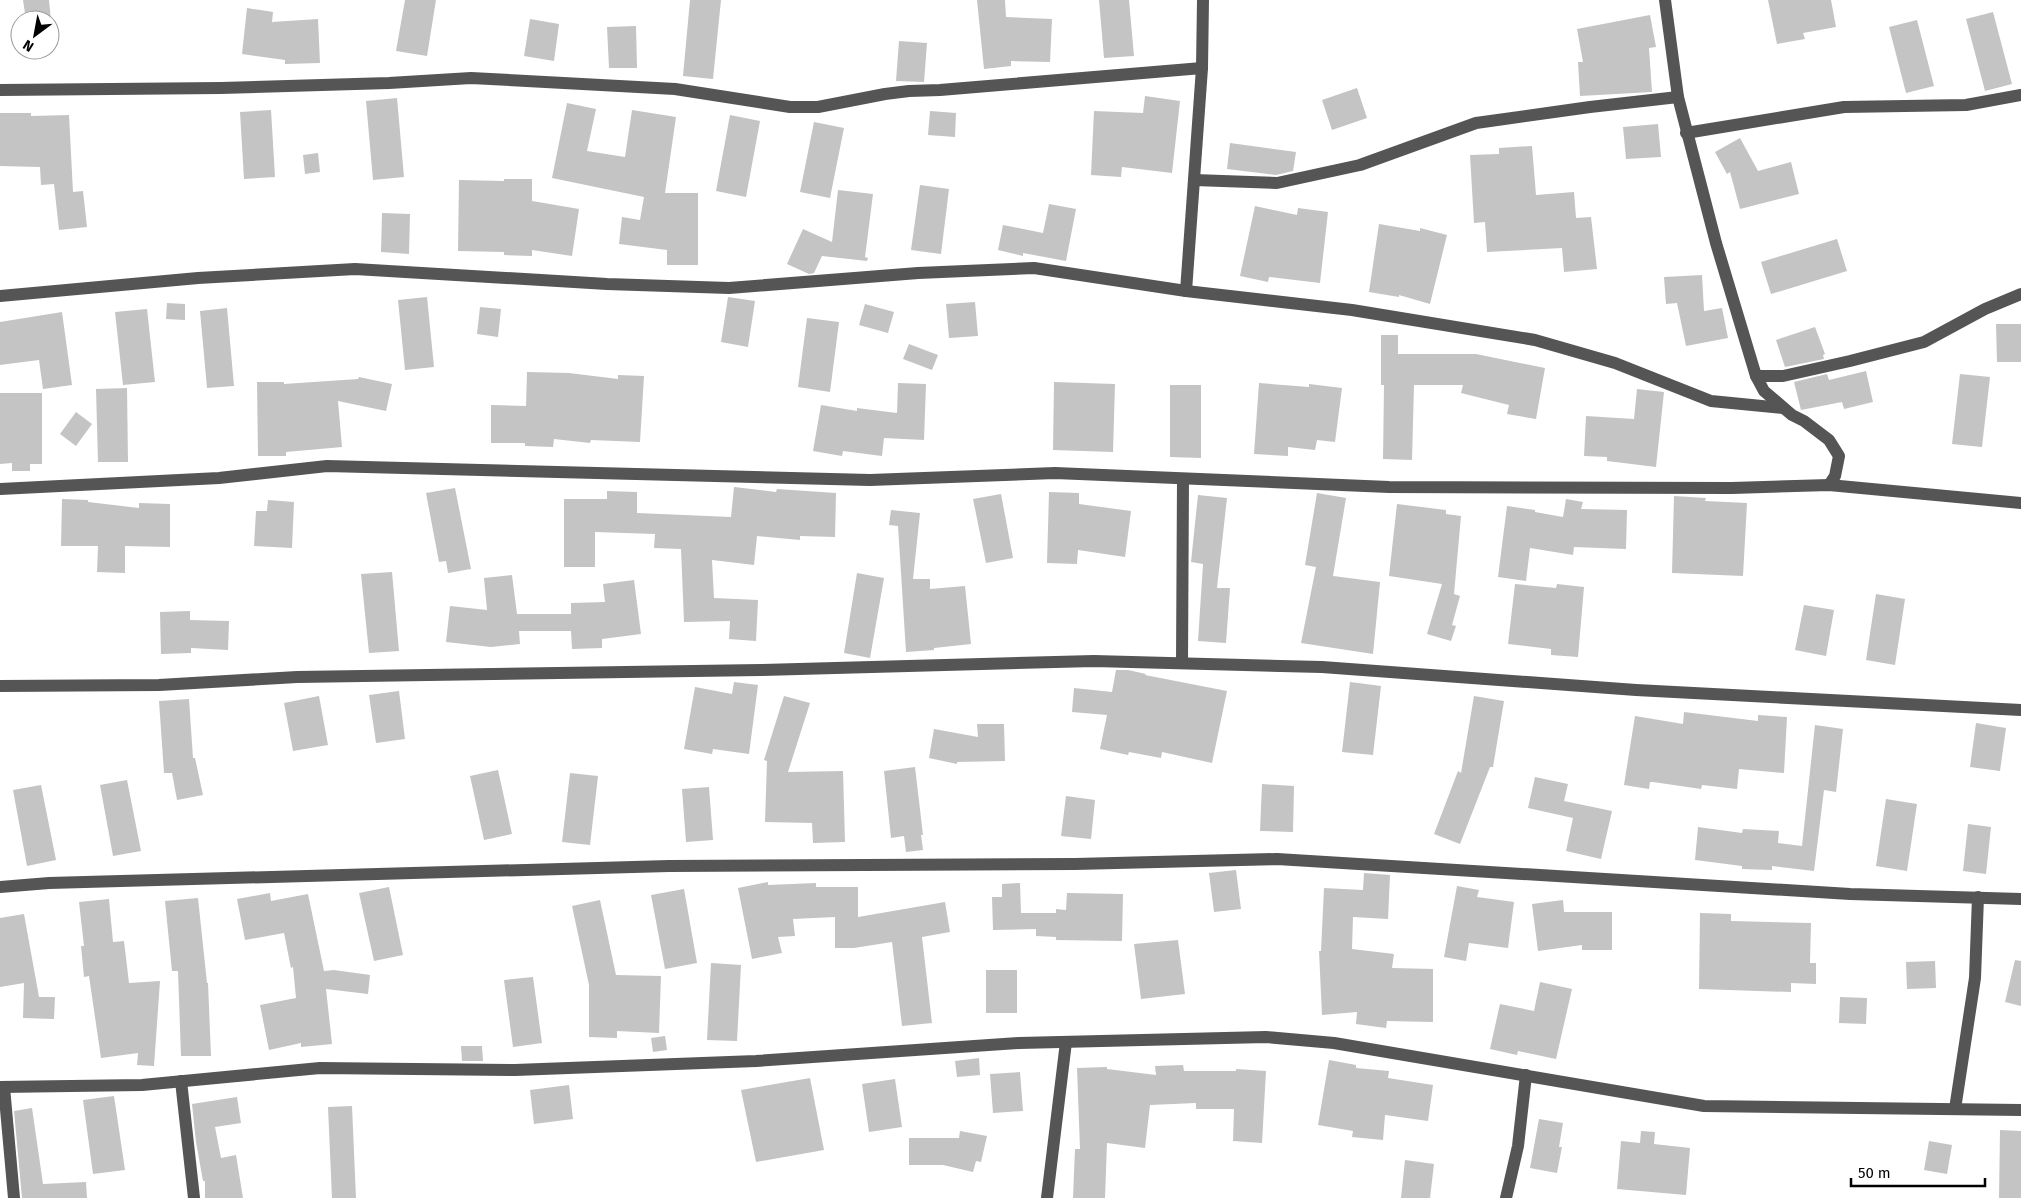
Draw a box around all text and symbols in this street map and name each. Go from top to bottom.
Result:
north arrow [10,10,60,60]
text: N [20,36,37,55]
scale bar [1851,1156,1985,1188]
text: 50 m [1858,1164,1891,1182]

